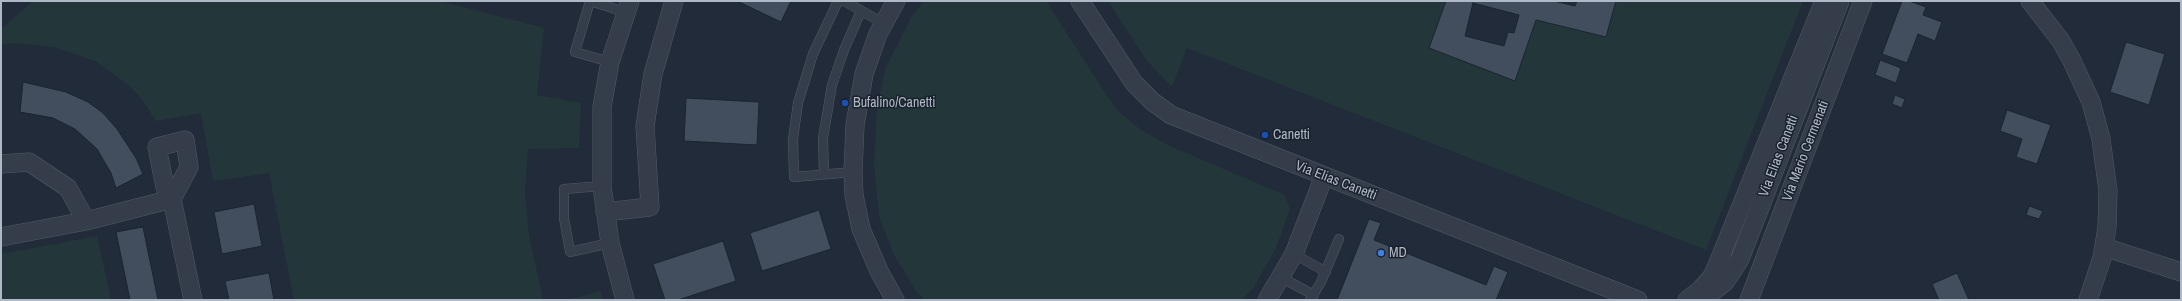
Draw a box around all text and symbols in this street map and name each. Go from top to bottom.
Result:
place label: Bufalino/Canetti [853,95,935,111]
marker: Bufalino/Canetti [840,98,850,108]
street label: Via Mario Cermenati [1779,98,1833,204]
street label: Via Elias Canetti [1756,113,1802,199]
place label: Canetti [1273,127,1310,143]
marker: Canetti [1260,130,1270,140]
street label: Via Elias Canetti [1293,158,1379,204]
place label: MD [1389,245,1407,261]
marker: MD [1376,248,1386,258]

